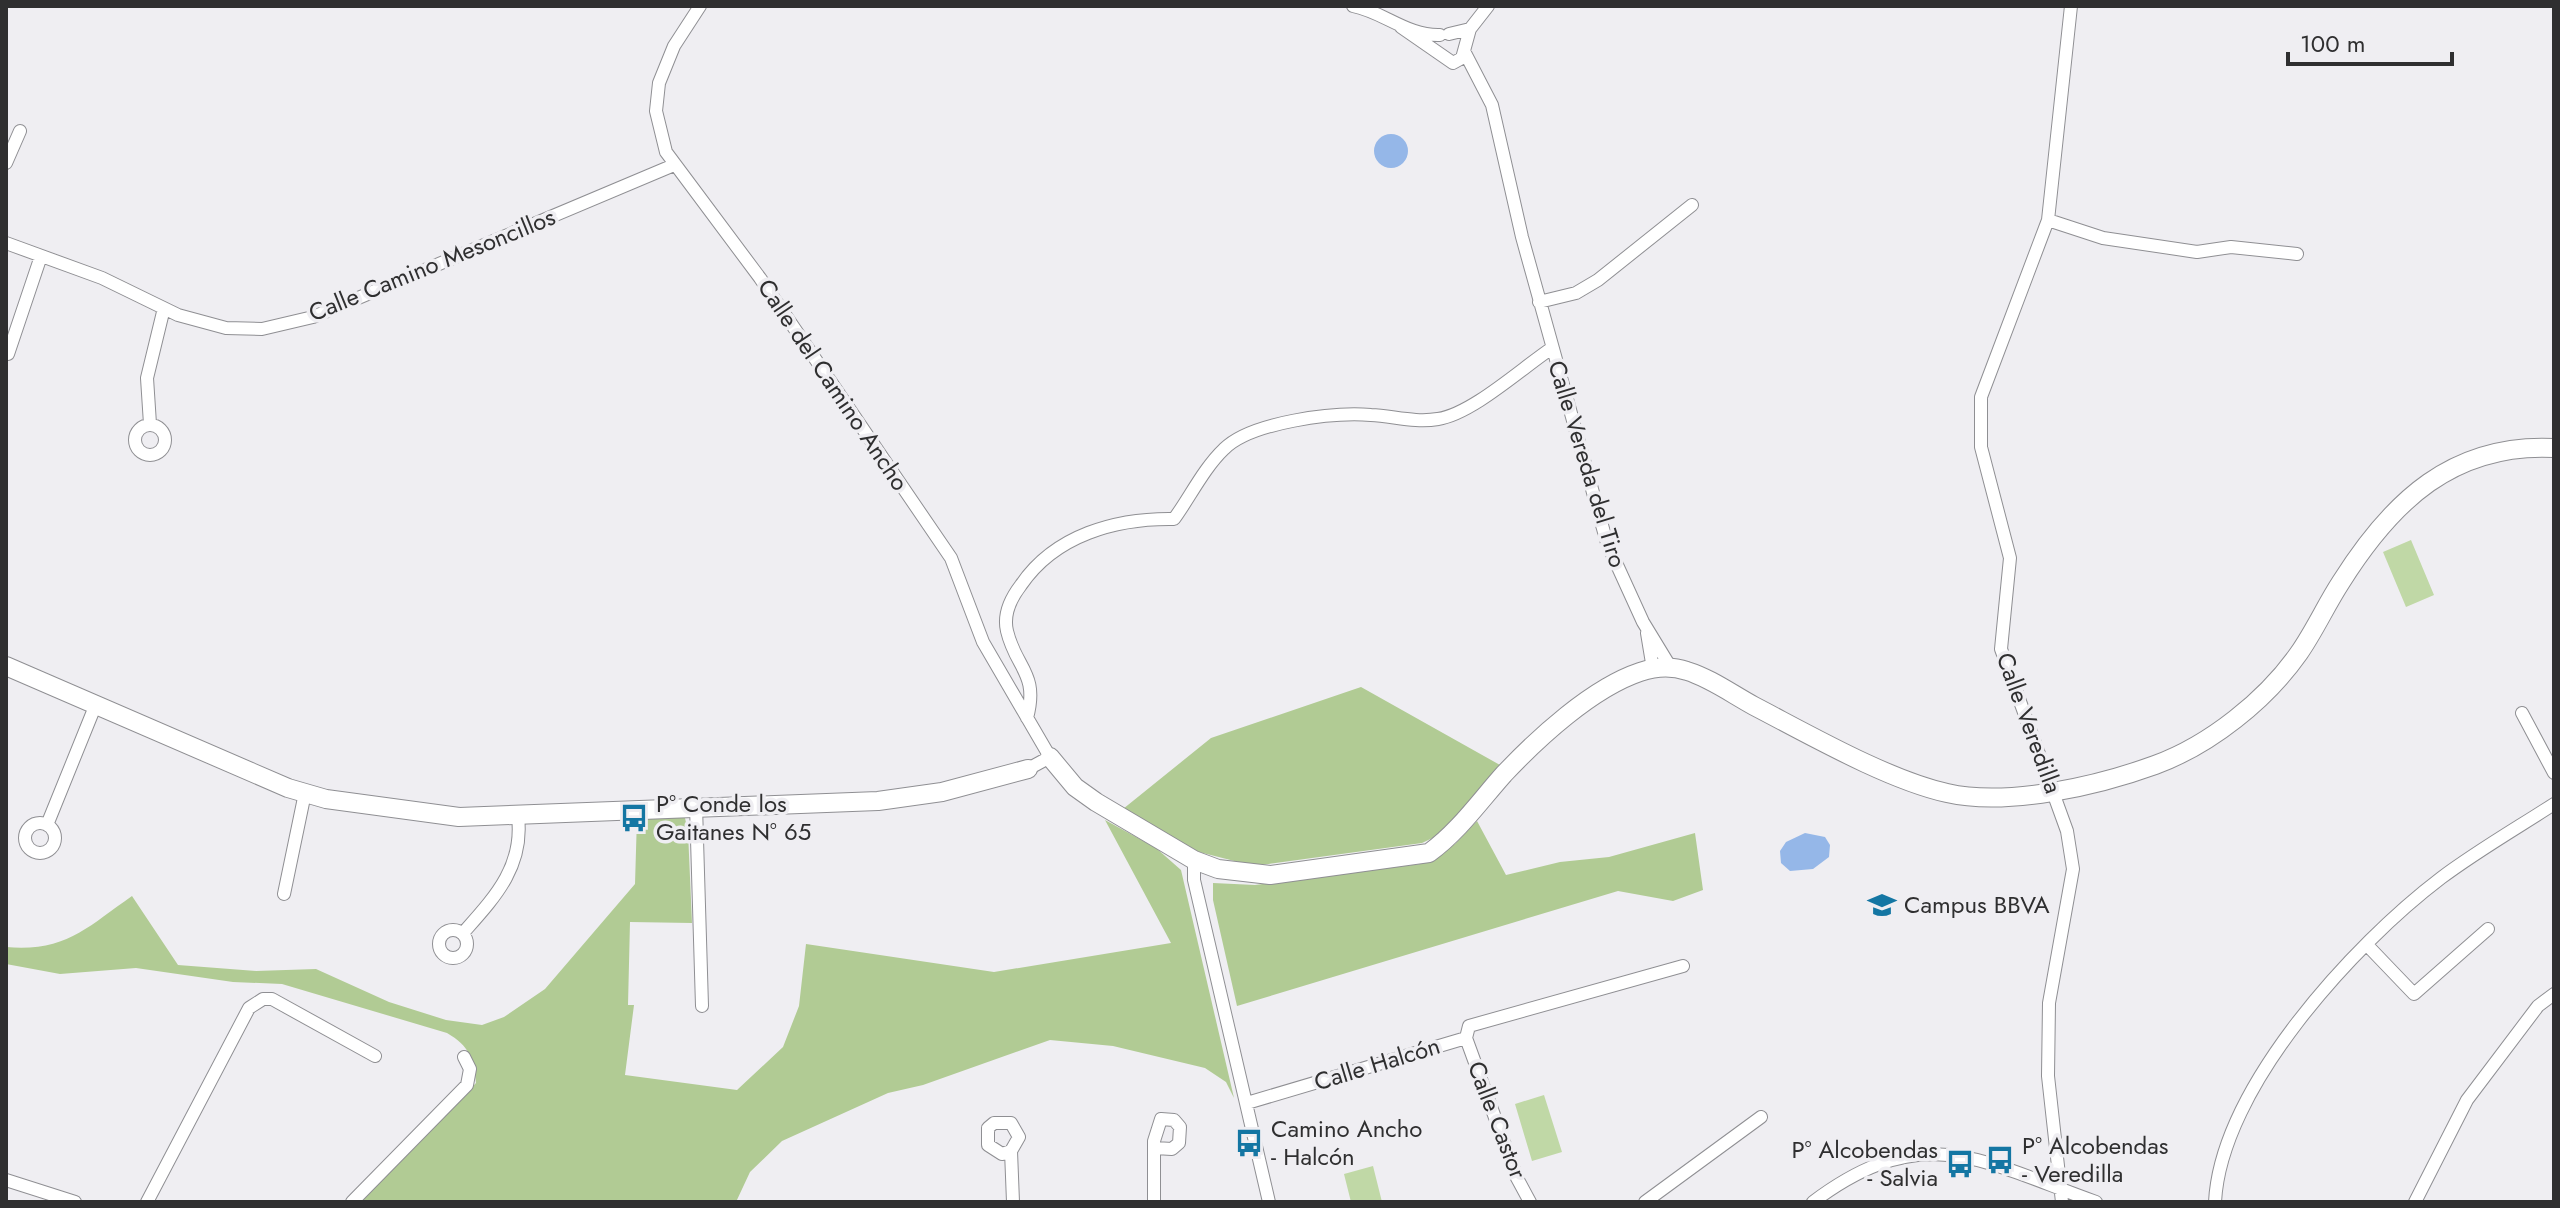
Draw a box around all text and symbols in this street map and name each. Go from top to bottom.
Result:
scale bar [2288,16,2452,66]
text: 100 m [2300,26,2366,61]
street label: Calle Camino Mesoncillos [303,199,560,330]
street label: Calle del Camino Ancho [749,272,917,498]
street label: Calle Vereda del Tiro [1539,356,1636,572]
street label: Calle Veredilla [1988,647,2071,798]
place label: Pº Conde los Gaitanes Nº 65 [656,786,811,849]
bus stop icon: Pº Conde los Gaitanes Nº 65 [619,803,649,833]
place label: Campus BBVA [1904,887,2050,922]
school or university icon: Campus BBVA [1867,890,1897,920]
street label: Calle Halcón [1310,1028,1444,1099]
street label: Calle Castor [1459,1056,1536,1184]
place label: Camino Ancho - Halcón [1271,1111,1422,1174]
bus stop icon: Camino Ancho - Halcón [1234,1128,1264,1158]
place label: Pº Alcobendas - Veredilla [2022,1128,2169,1191]
place label: Pº Alcobendas - Salvia [1792,1132,1938,1195]
bus stop icon: Pº Alcobendas - Veredilla [1985,1145,2015,1175]
bus stop icon: Pº Alcobendas - Salvia [1945,1149,1975,1179]

